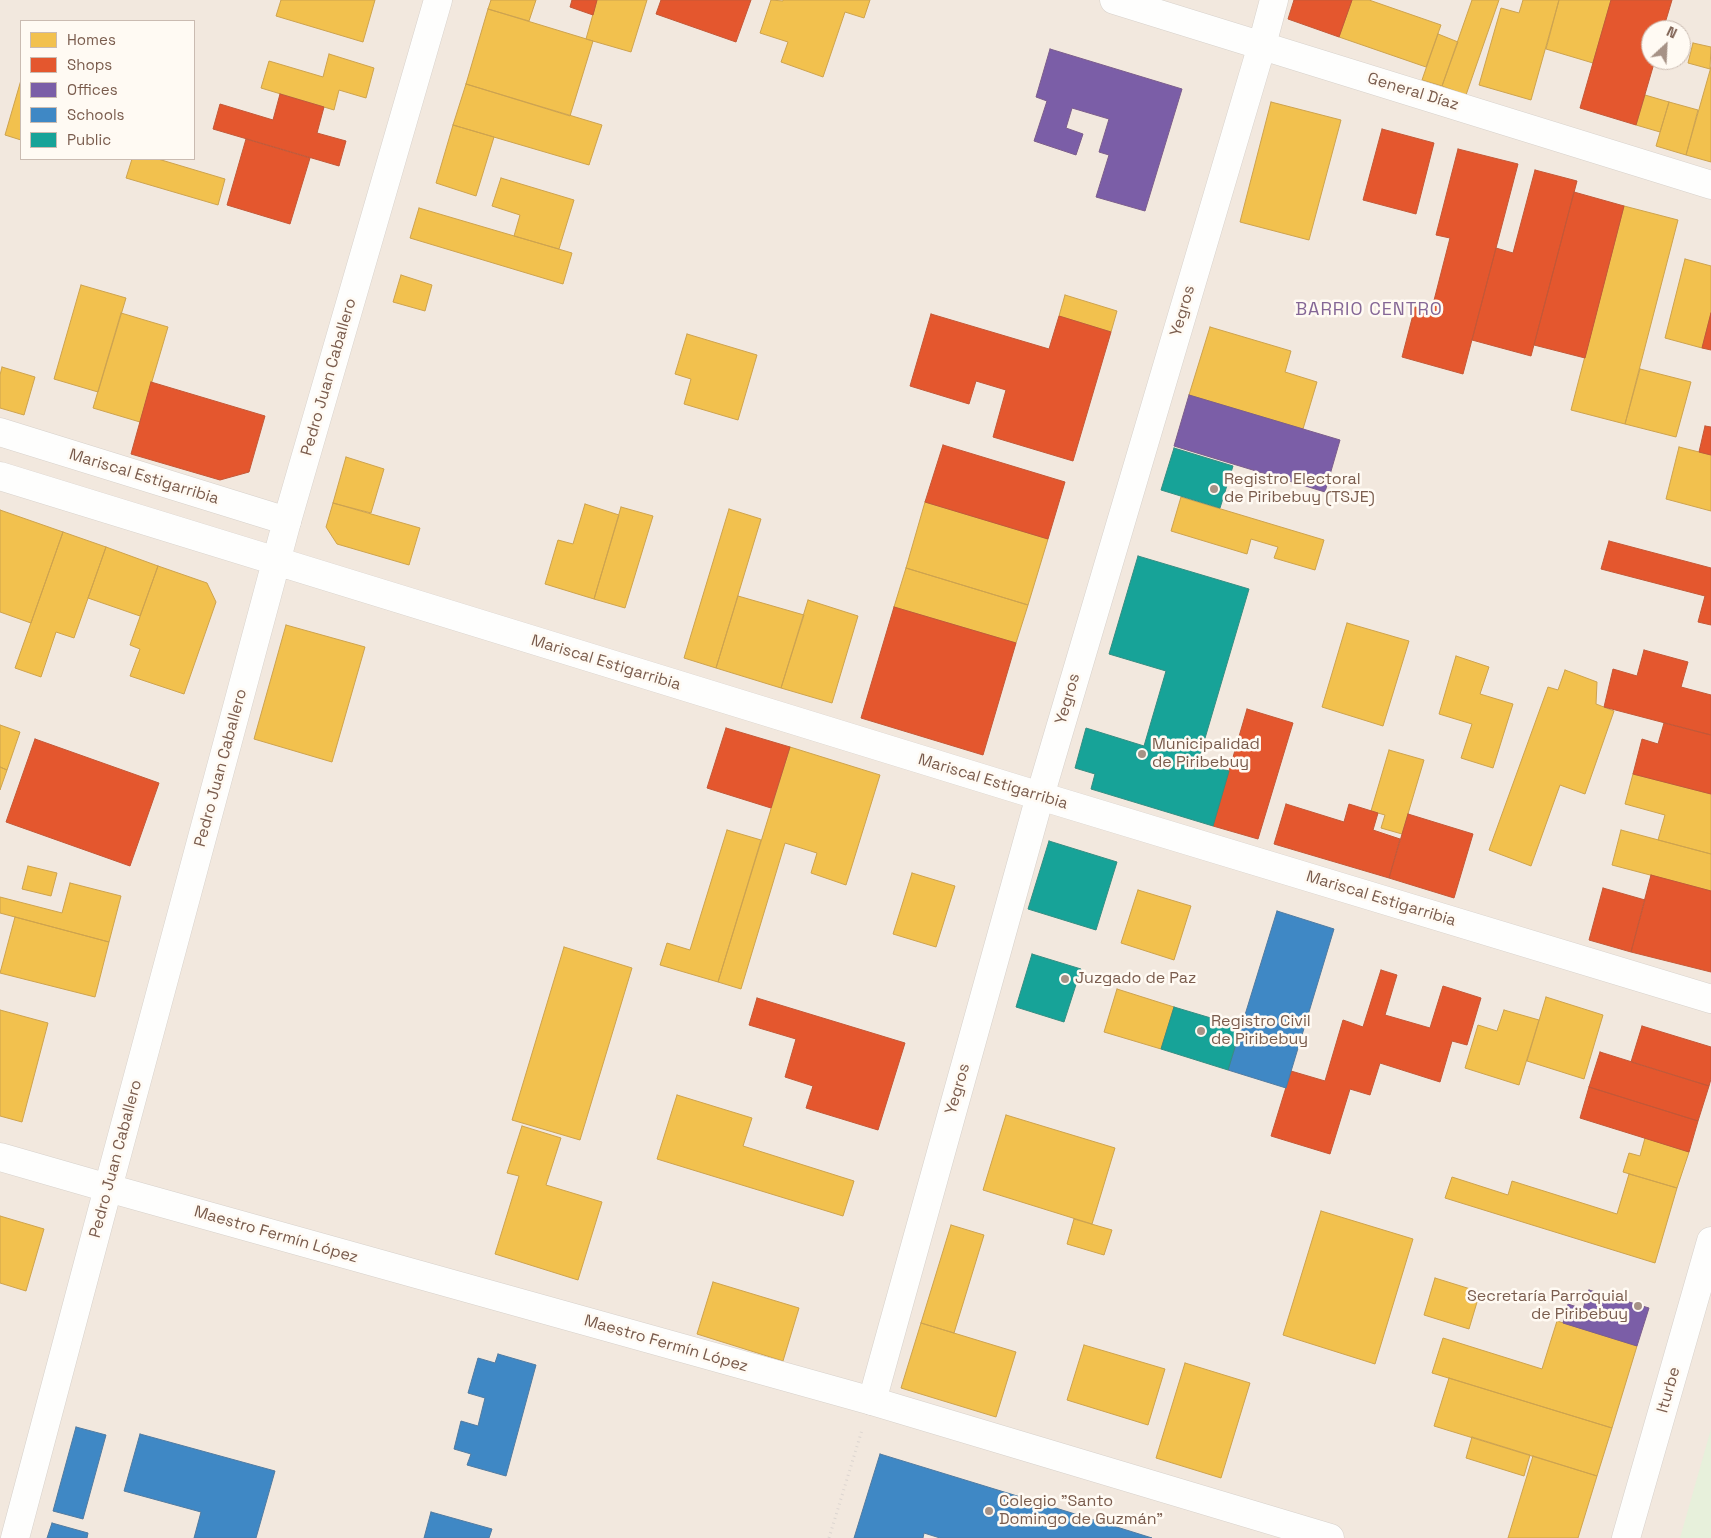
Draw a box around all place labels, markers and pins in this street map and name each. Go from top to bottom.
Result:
place label: Registro Electoral de Piribebuy (TSJE) [1224,470,1375,508]
marker: Registro Electoral de Piribebuy (TSJE) [1208,483,1220,495]
place label: Municipalidad de Piribebuy [1152,735,1260,773]
marker: Municipalidad de Piribebuy [1136,748,1148,760]
place label: Juzgado de Paz [1075,969,1196,989]
marker: Juzgado de Paz [1059,973,1071,985]
place label: Registro Civil de Piribebuy [1211,1012,1311,1050]
marker: Registro Civil de Piribebuy [1195,1025,1207,1037]
place label: Secretaría Parroquial de Piribebuy [1467,1287,1628,1325]
marker: Secretaría Parroquial de Piribebuy [1632,1300,1644,1312]
place label: Colegio "Santo Domingo de Guzmán" [999,1492,1163,1530]
marker: Colegio "Santo Domingo de Guzmán" [983,1505,995,1517]

